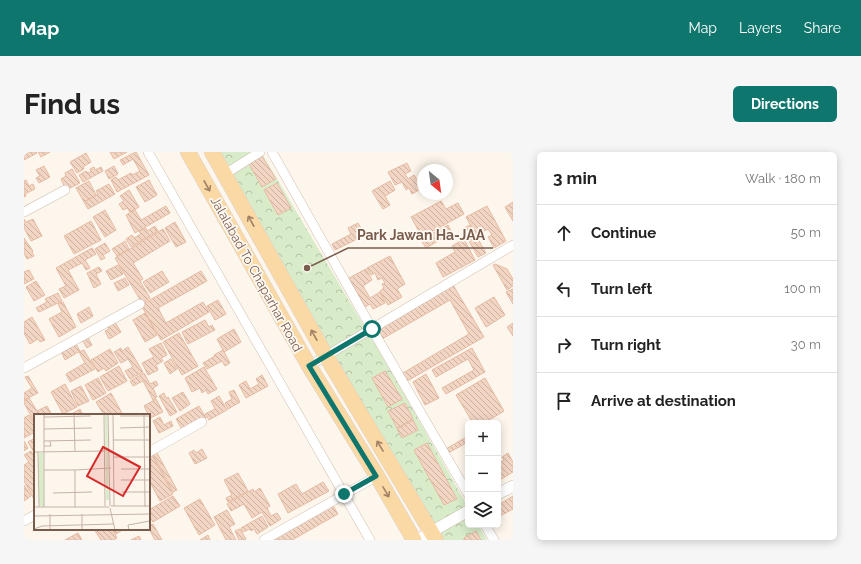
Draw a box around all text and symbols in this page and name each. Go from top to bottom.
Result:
text: Map [20,17,59,39]
text: Map [689,20,717,36]
text: Layers [739,20,782,36]
text: Share [804,20,841,36]
button: Directions [733,86,837,122]
text: Find us [24,88,120,121]
north arrow [417,164,453,200]
text: 3 min [553,168,597,188]
text: Walk · 180 m [745,171,821,186]
one-way arrow [204,180,212,192]
street label: Jalalabad To Chaparhar Road [208,194,305,354]
one-way arrow [246,215,254,227]
callout: Park Jawan Ha-JAA [348,222,493,248]
icon: ahead [553,222,575,244]
text: Continue [591,224,656,242]
text: 50 m [791,225,821,240]
text: Park Jawan Ha-JAA [357,227,486,243]
icon: left [553,278,575,300]
text: Turn left [591,280,652,298]
text: 100 m [784,281,821,296]
route start [363,320,381,338]
one-way arrow [310,329,317,341]
icon: right [553,334,575,356]
text: Turn right [591,336,661,354]
text: 30 m [791,337,821,352]
icon: arrive [553,390,575,412]
text: Arrive at destination [591,392,736,410]
inset map [34,414,150,530]
map controls [465,420,501,528]
button: + [465,420,501,456]
one-way arrow [376,440,384,452]
button: − [465,456,501,492]
route end [335,485,353,503]
one-way arrow [382,486,390,498]
button: layers [465,492,501,528]

